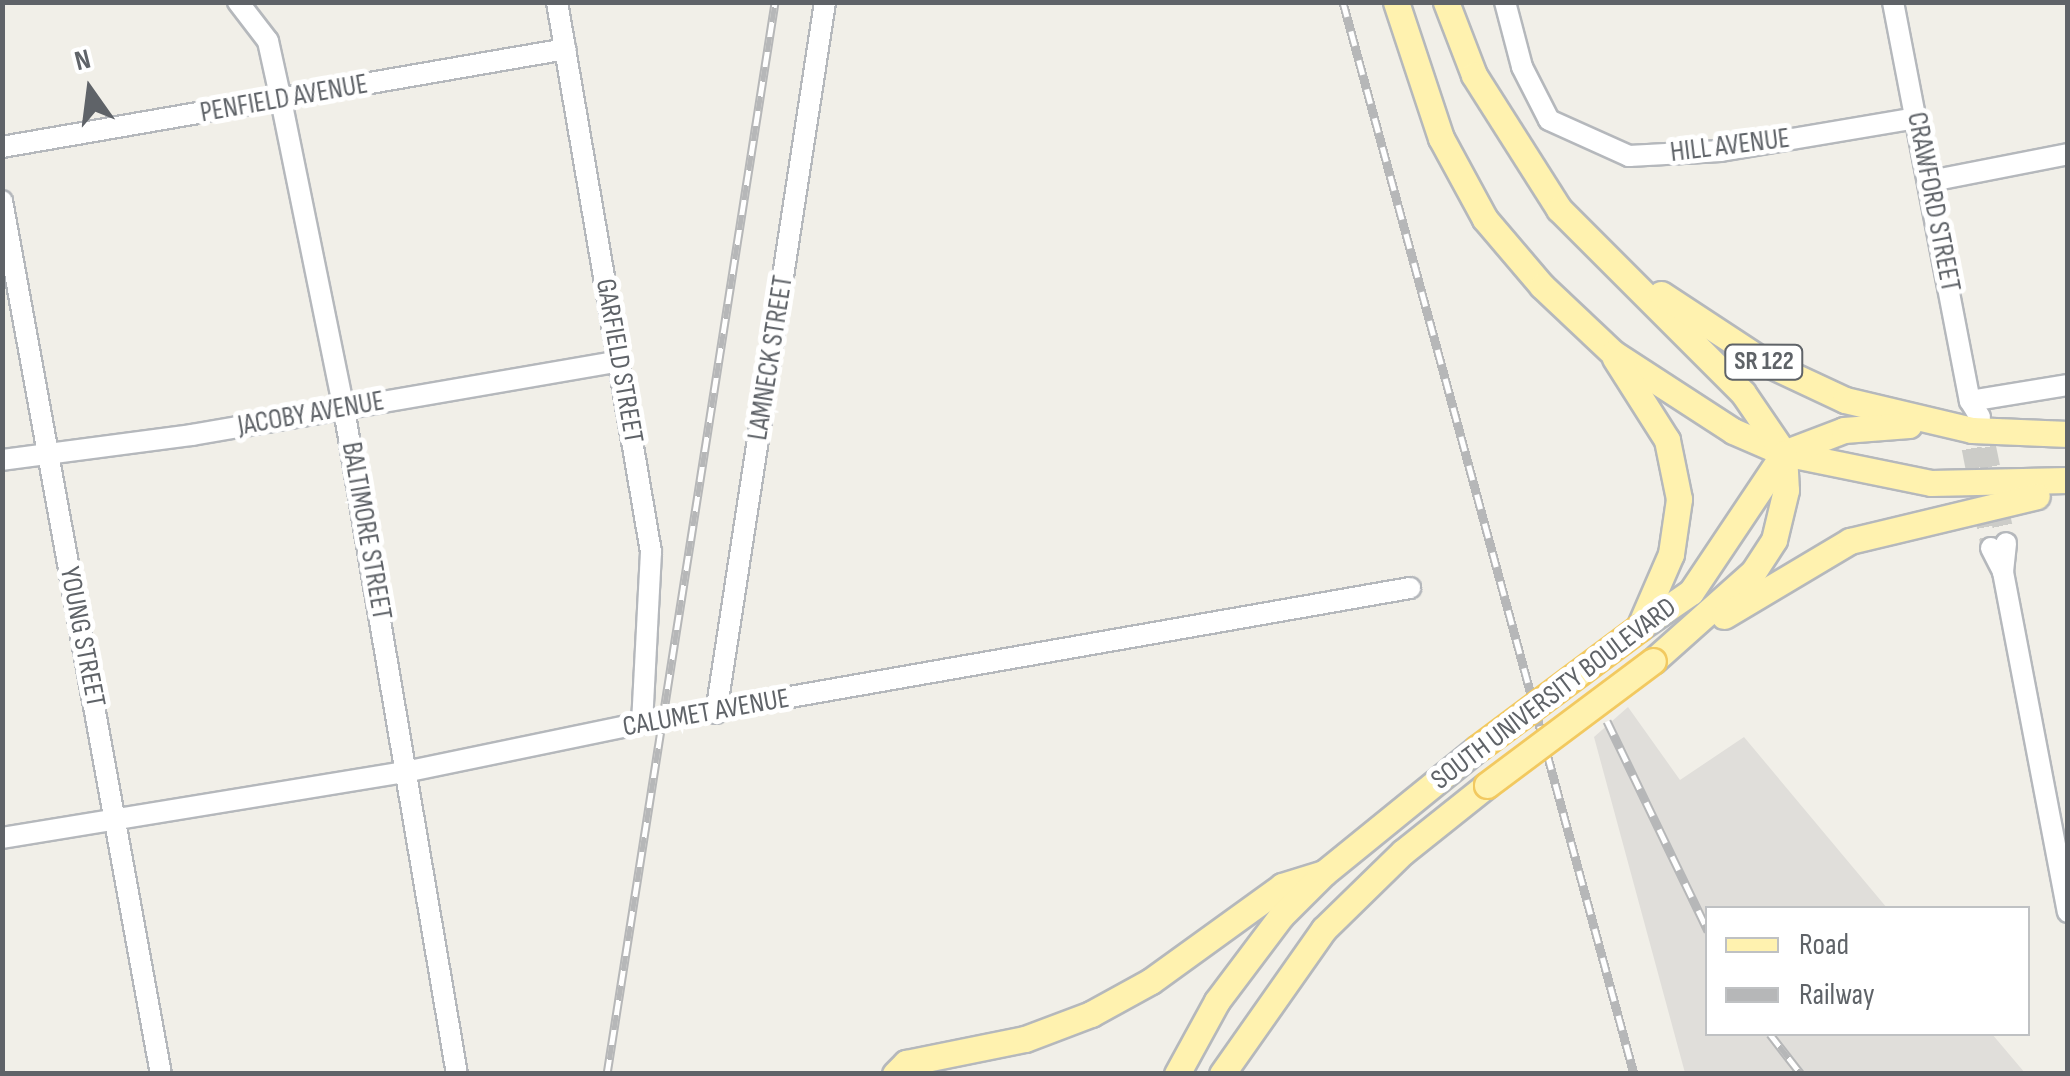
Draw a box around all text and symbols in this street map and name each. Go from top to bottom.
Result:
north arrow [40,40,140,140]
text: N [71,43,94,78]
street label: PENFIELD AVENUE [198,68,370,130]
street label: CRAWFORD STREET [1899,109,1967,295]
street label: HILL AVENUE [1668,122,1792,170]
street label: LAMNECK STREET [741,273,801,443]
street label: GARFIELD STREET [588,276,650,446]
road number: SR 122 [1724,342,1804,382]
street label: JACOBY AVENUE [235,385,387,443]
street label: BALTIMORE STREET [334,440,398,622]
street label: YOUNG STREET [52,564,112,710]
street label: SOUTH UNIVERSITY BOULEVARD [1425,591,1683,797]
street label: CALUMET AVENUE [620,682,792,744]
legend [1705,906,2030,1036]
text: Road [1799,927,1849,963]
text: Railway [1799,977,1875,1013]

